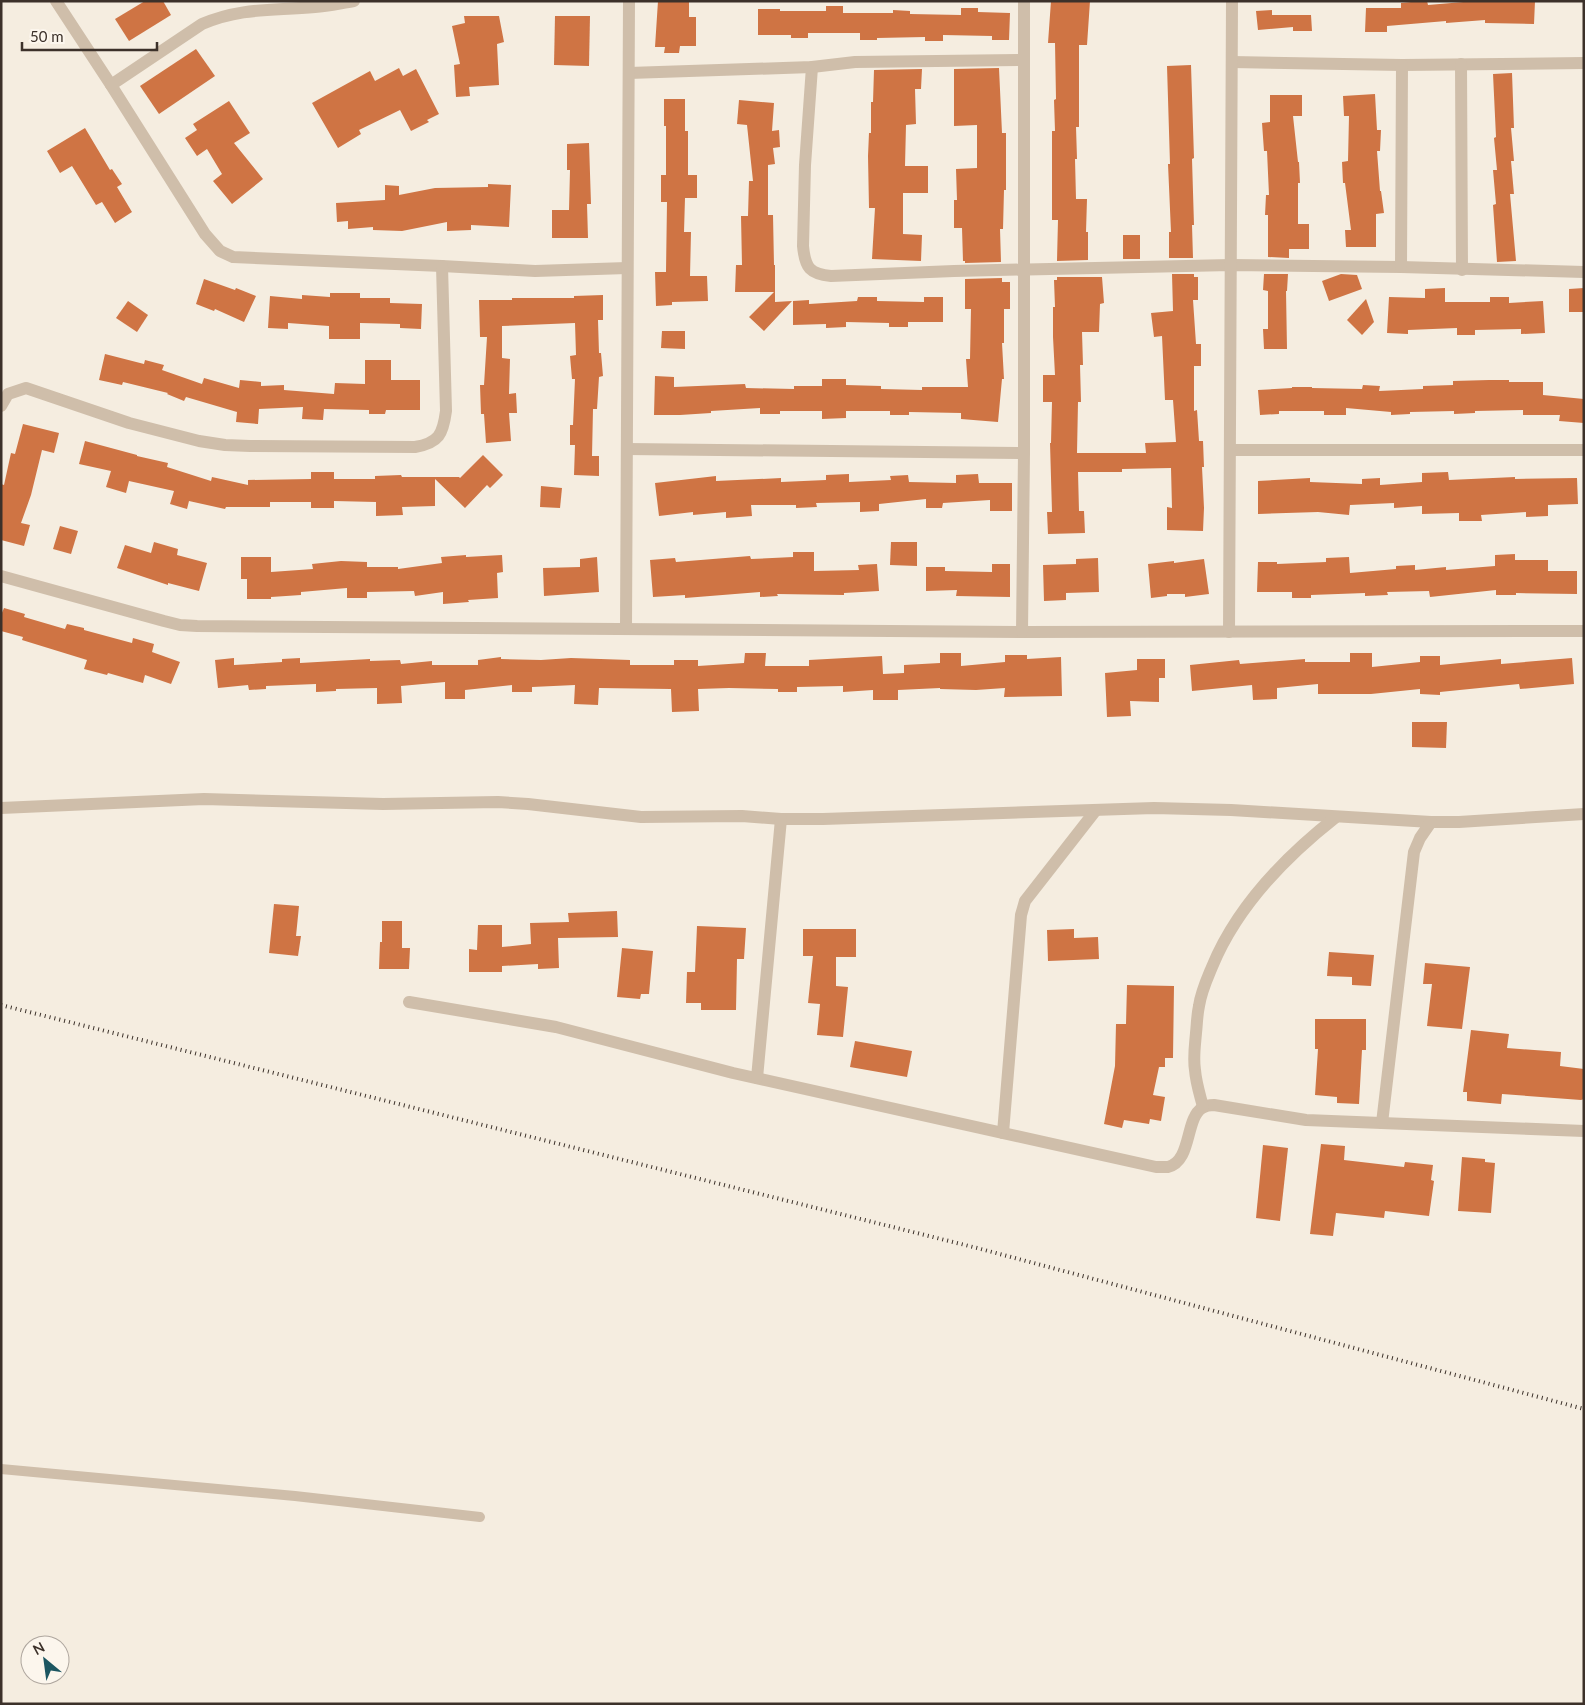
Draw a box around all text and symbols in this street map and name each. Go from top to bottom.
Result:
scale bar [22,20,158,52]
text: 50 m [30,27,64,45]
north arrow [20,1635,70,1685]
text: N [30,1638,47,1658]

